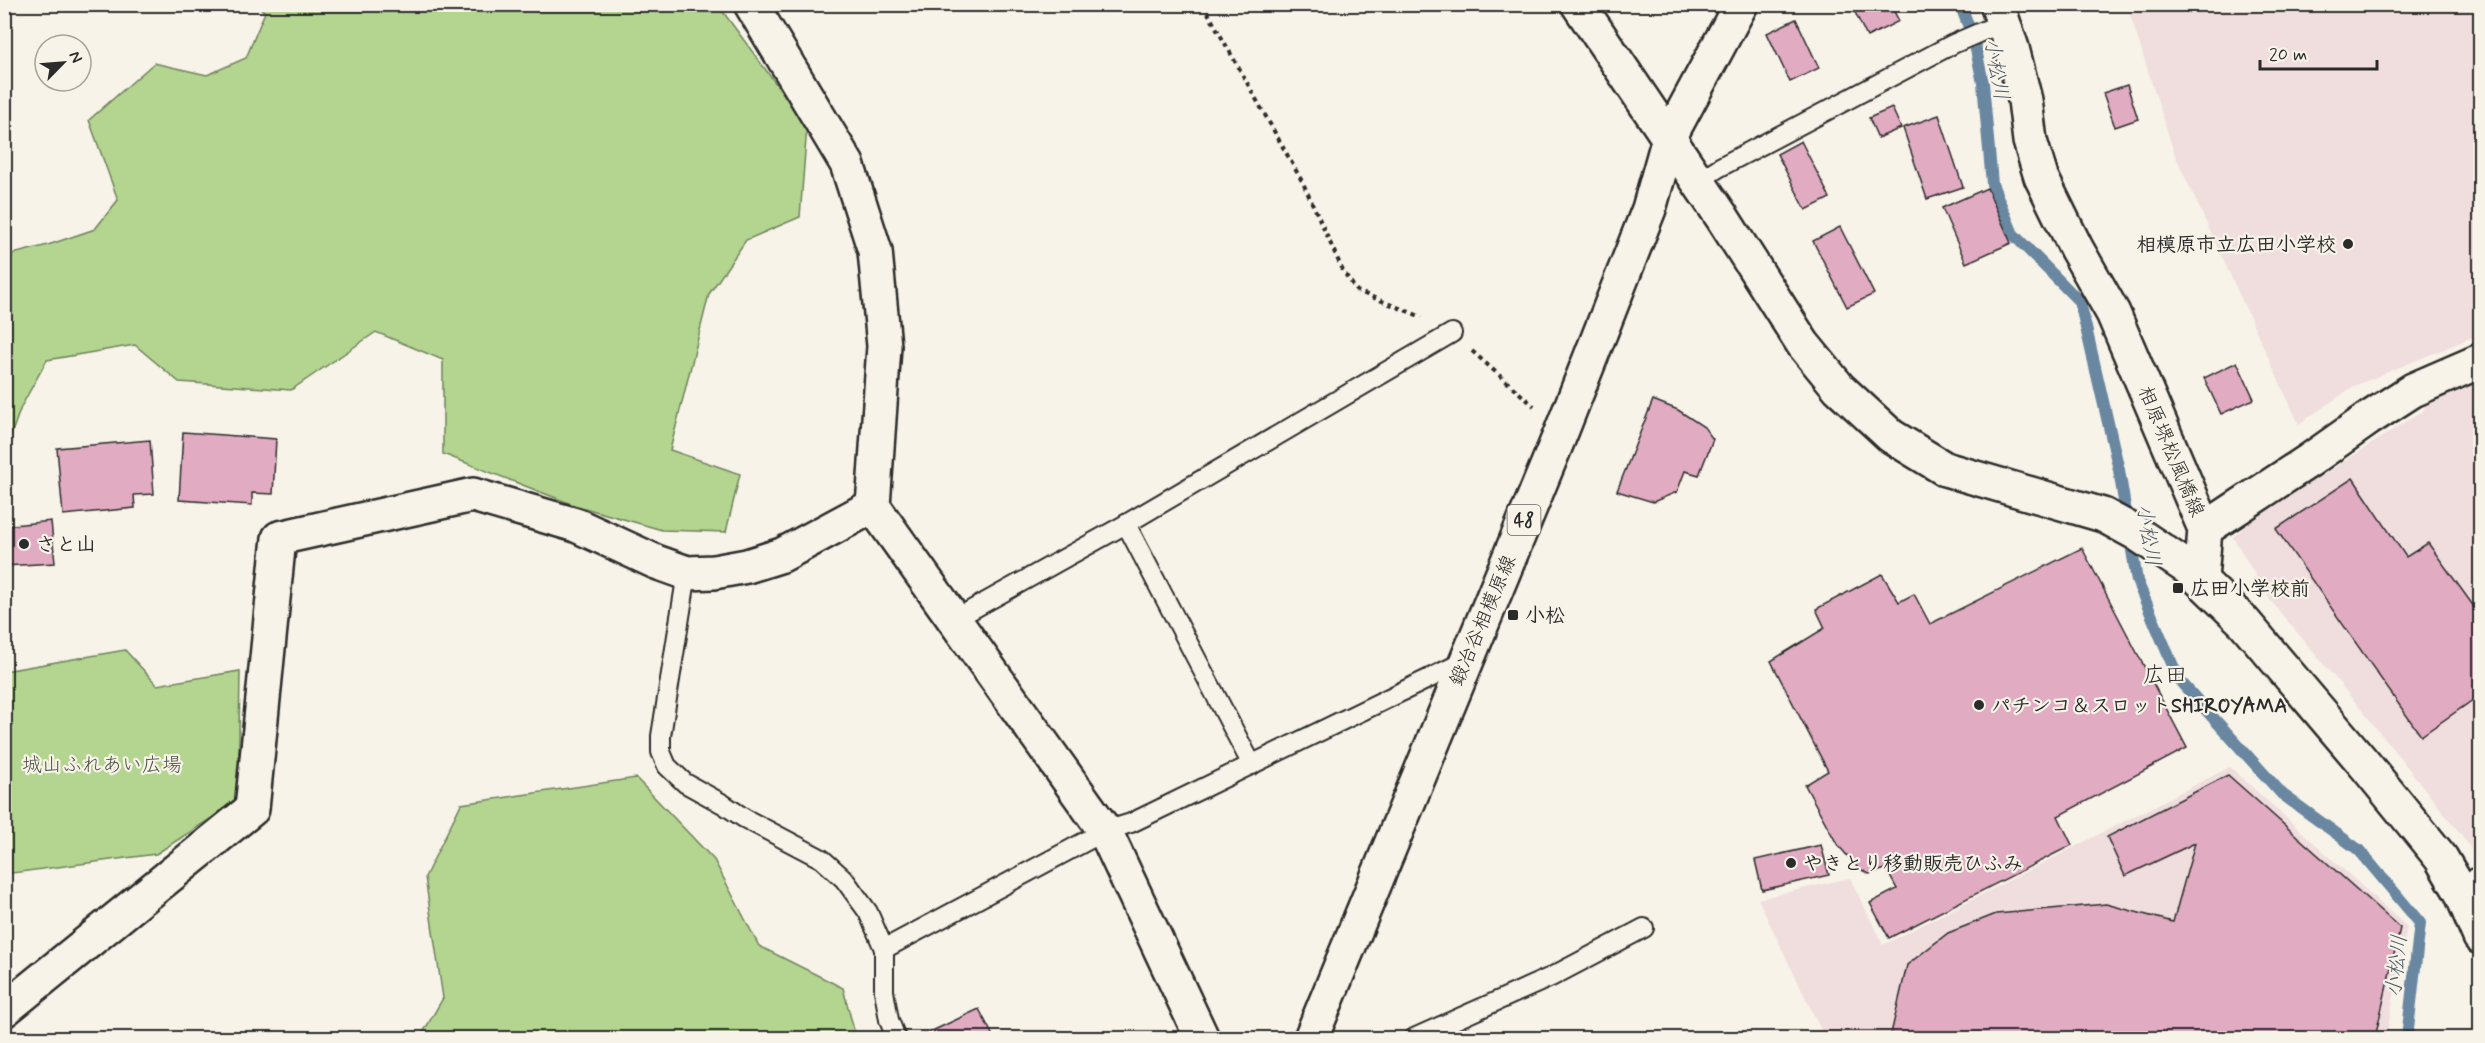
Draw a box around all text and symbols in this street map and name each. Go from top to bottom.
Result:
north arrow [33,33,93,93]
scale bar [2260,33,2377,71]
water label: 小松川 [1977,36,2015,103]
text: 20 m [2269,43,2307,67]
text: N [63,48,87,67]
place label: 相模原市立広田小学校 [2136,232,2336,259]
marker: 相模原市立広田小学校 [2341,237,2355,251]
street label: 相原堺松風橋線 [2131,382,2210,521]
water label: 小松川 [2129,502,2167,568]
road number: 48 [1508,505,1540,535]
place label: さと山 [36,532,96,559]
marker: さと山 [17,537,31,551]
street label: 鍛冶谷相模原線 [1444,551,1523,690]
place label: 広田小学校前 [2190,576,2310,603]
marker: 広田小学校前 [2171,581,2185,595]
place label: 小松 [1525,603,1565,630]
marker: 小松 [1506,608,1520,622]
district label: 広田 [2143,662,2187,690]
place label: パチンコ＆スロットSHIROYAMA [1991,693,2287,720]
marker: パチンコ＆スロットSHIROYAMA [1972,698,1986,712]
park label: 城山ふれあい広場 [22,752,182,779]
place label: やきとり移動販売ひふみ [1803,851,2023,878]
marker: やきとり移動販売ひふみ [1784,856,1798,870]
water label: 小松川 [2380,933,2414,999]

